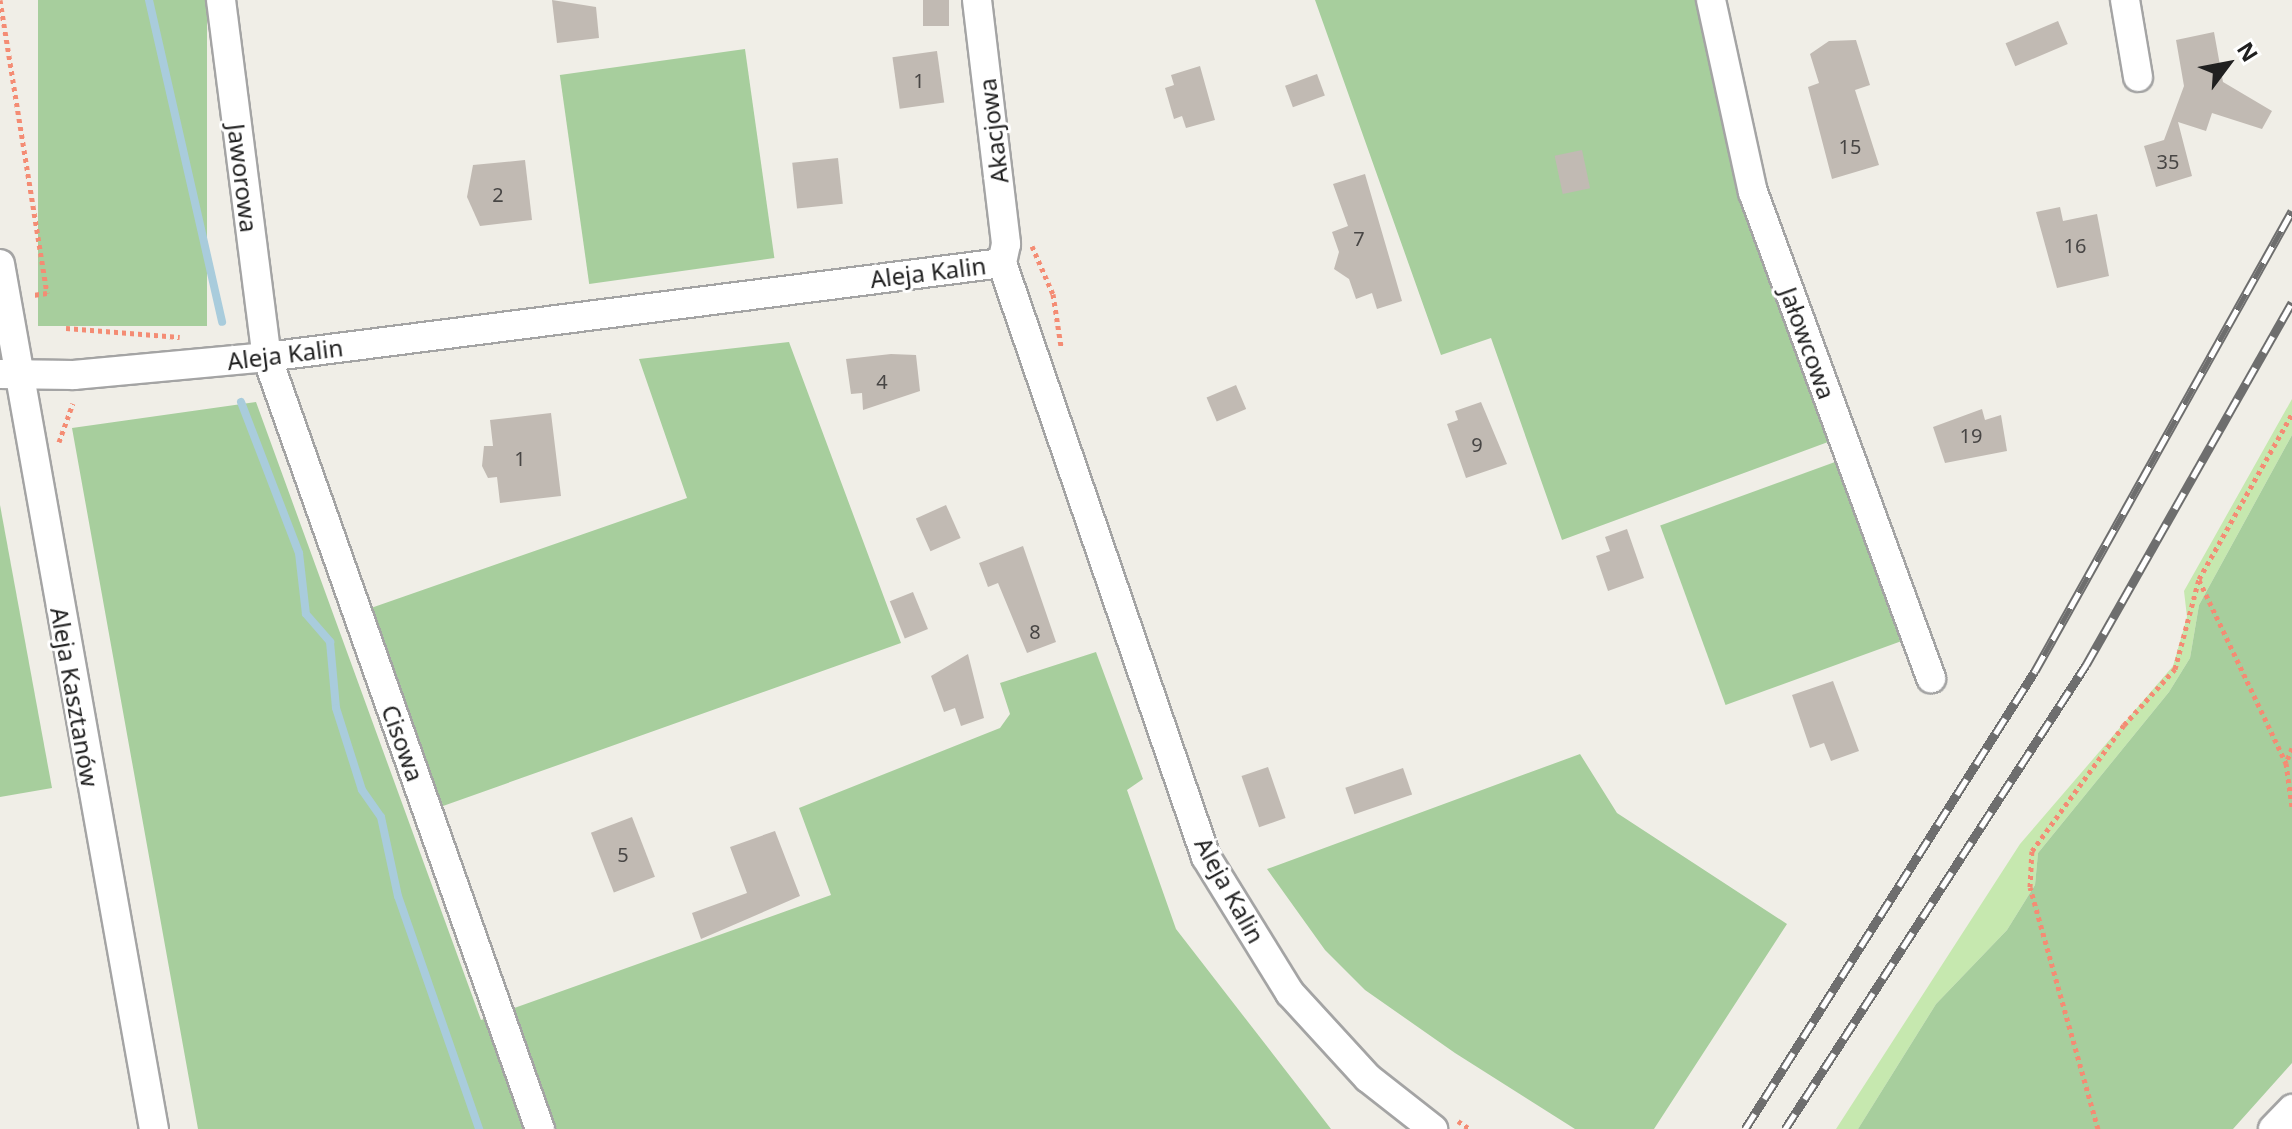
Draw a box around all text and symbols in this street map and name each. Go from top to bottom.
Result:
north arrow [2188,24,2268,104]
text: N [2231,36,2266,67]
house number: 1 [913,68,925,92]
street label: Akacjowa [972,77,1014,185]
street label: Jaworowa [222,122,264,234]
house number: 15 [1839,134,1861,158]
house number: 35 [2157,149,2179,173]
house number: 2 [492,182,504,206]
house number: 7 [1353,226,1365,250]
house number: 16 [2064,233,2086,257]
street label: Aleja Kalin [868,251,988,293]
street label: Jałowcowa [1774,283,1842,403]
street label: Aleja Kalin [225,333,345,375]
house number: 4 [876,369,888,393]
house number: 19 [1960,423,1982,447]
house number: 9 [1471,432,1483,456]
house number: 1 [514,446,526,470]
street label: Aleja Kasztanów [45,605,105,789]
house number: 8 [1029,619,1041,643]
street label: Cisowa [376,701,430,785]
street label: Aleja Kalin [1189,832,1271,948]
house number: 5 [617,842,629,866]

